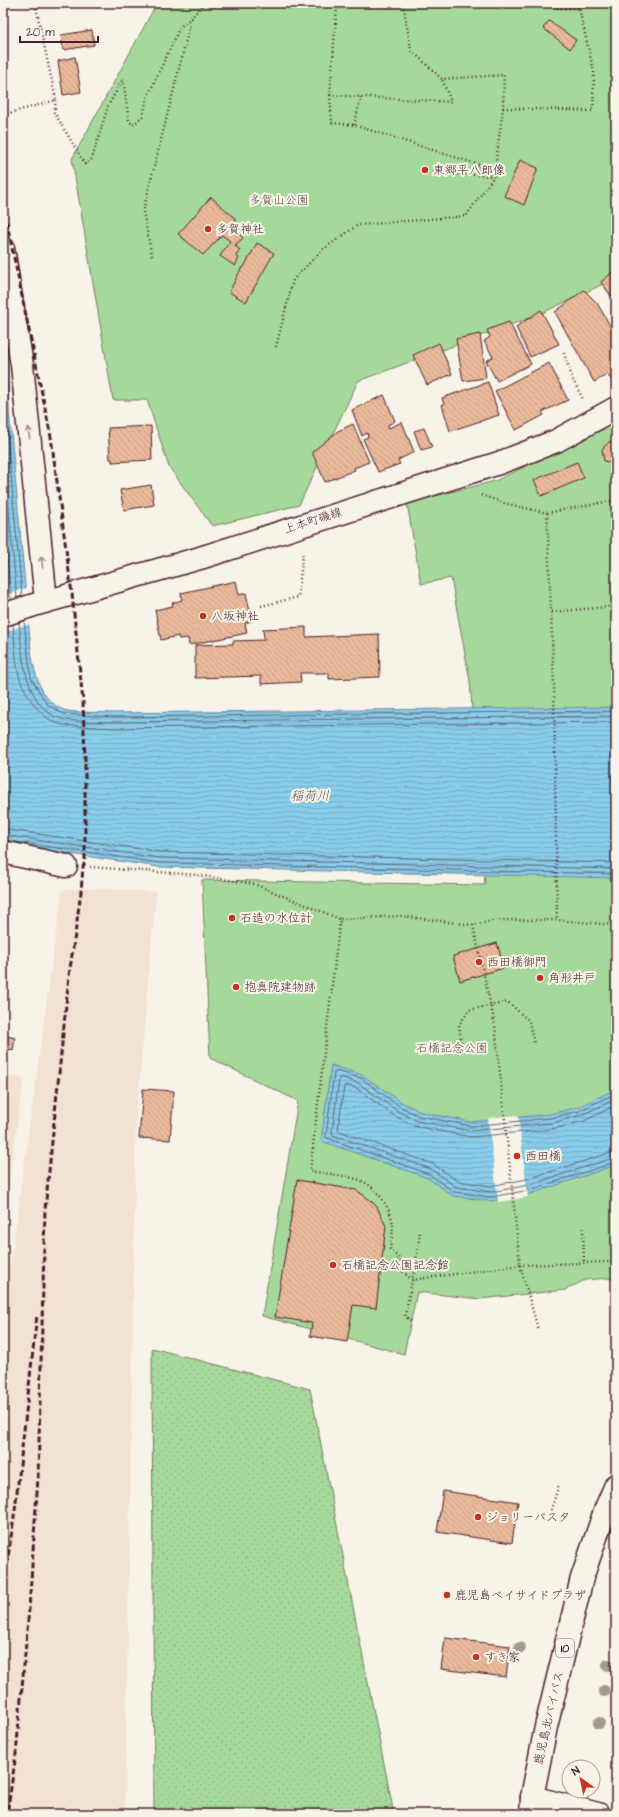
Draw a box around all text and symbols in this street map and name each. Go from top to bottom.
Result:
scale bar [20,18,98,44]
text: 20 m [26,24,55,41]
place label: 東郷平八郎像 [433,162,505,179]
marker: 東郷平八郎像 [420,165,430,175]
park label: 多賀山公園 [249,192,309,209]
place label: 多賀神社 [216,221,264,238]
marker: 多賀神社 [203,224,213,234]
one-way arrow [25,427,33,440]
street label: 上本町磯線 [282,504,344,538]
one-way arrow [38,556,46,569]
place label: 八坂神社 [211,608,259,625]
marker: 八坂神社 [198,611,208,621]
water label: 稲荷川 [290,787,330,805]
place label: 石造の水位計 [240,910,312,927]
marker: 石造の水位計 [227,913,237,923]
place label: 西田橋御門 [487,954,547,971]
marker: 西田橋御門 [474,957,484,967]
place label: 角形井戸 [548,970,596,987]
marker: 角形井戸 [535,973,545,983]
place label: 抱真院建物跡 [244,979,316,996]
marker: 抱真院建物跡 [231,982,241,992]
park label: 石橋記念公園 [416,1040,488,1057]
place label: 西田橋 [525,1148,561,1165]
marker: 西田橋 [512,1151,522,1161]
place label: 石橋記念公園記念館 [341,1257,449,1274]
marker: 石橋記念公園記念館 [328,1260,338,1270]
place label: ジョリーパスタ [486,1509,570,1526]
marker: ジョリーパスタ [473,1512,483,1522]
place label: 鹿児島ベイサイドプラザ [455,1587,586,1604]
marker: 鹿児島ベイサイドプラザ [442,1590,452,1600]
road number: 10 [556,1639,574,1657]
place label: すき家 [484,1649,520,1666]
marker: すき家 [471,1652,481,1662]
street label: 鹿児島北バイパス [530,1669,568,1767]
north arrow [561,1759,601,1799]
text: N [569,1763,583,1779]

